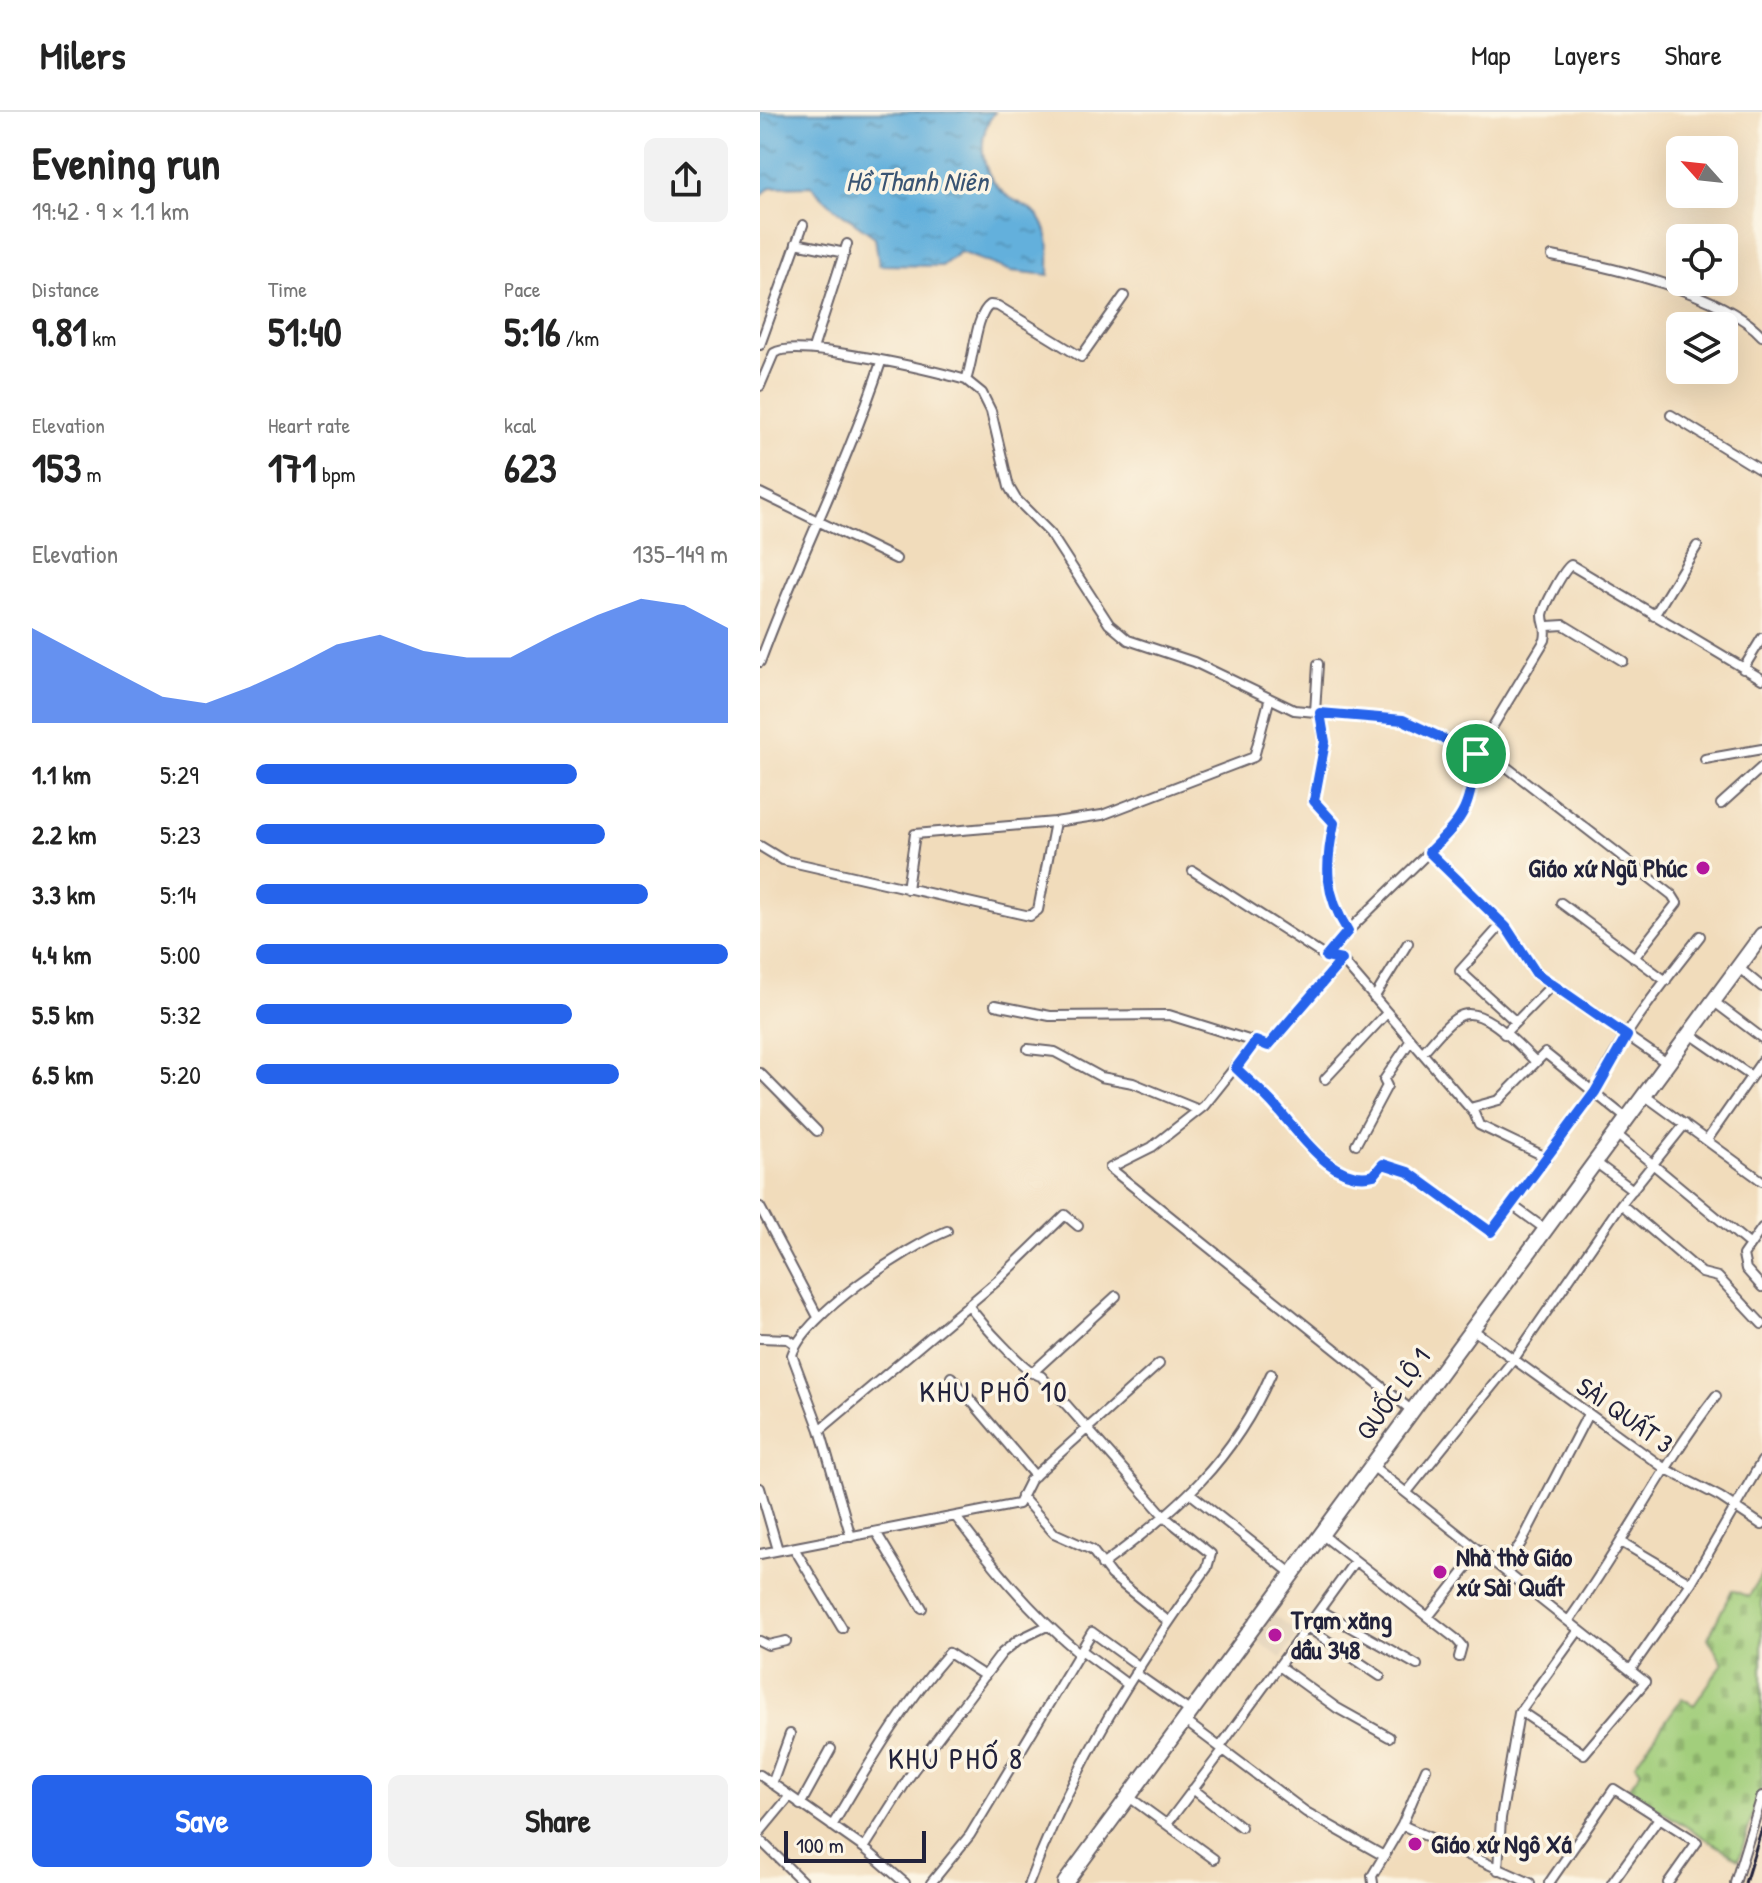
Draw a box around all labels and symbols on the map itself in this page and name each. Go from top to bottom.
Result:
north arrow [1666,136,1738,208]
water label: Hồ Thanh Niên [846,162,991,200]
pin [1442,720,1510,788]
place label: Giáo xứ Ngũ Phúc [1528,850,1688,886]
marker: Giáo xứ Ngũ Phúc [1694,859,1712,877]
street label: QUỐC LỘ 1 [1347,1341,1438,1447]
street label: SÀI QUẤT 3 [1570,1369,1681,1461]
district label: KHU PHỐ 10 [919,1371,1069,1411]
place label: Nhà thờ Giáo xứ Sài Quất [1456,1539,1573,1604]
marker: Nhà thờ Giáo xứ Sài Quất [1431,1563,1449,1581]
place label: Trạm xăng dầu 348 [1290,1602,1393,1667]
marker: Trạm xăng dầu 348 [1266,1626,1284,1644]
district label: KHU PHỐ 8 [888,1738,1024,1778]
place label: Giáo xứ Ngô Xá [1431,1826,1572,1862]
scale bar [784,1827,926,1863]
marker: Giáo xứ Ngô Xá [1406,1835,1424,1853]

